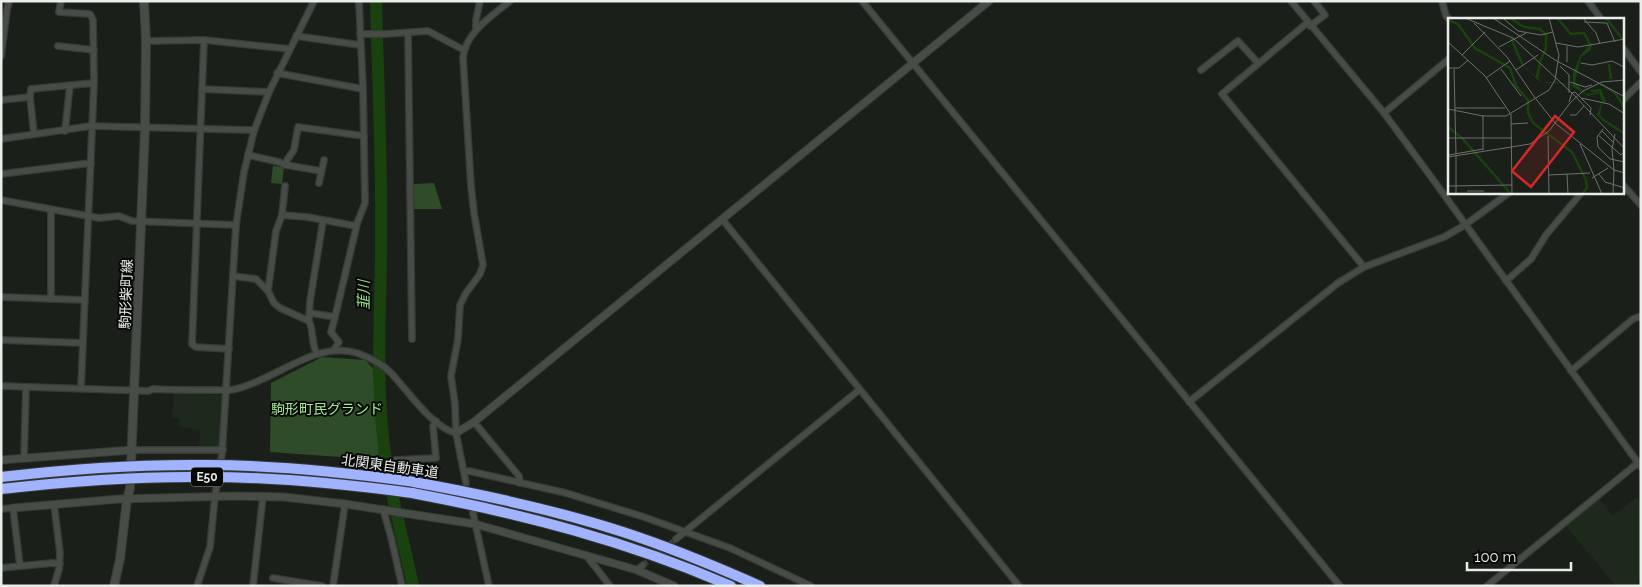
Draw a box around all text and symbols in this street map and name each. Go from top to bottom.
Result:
inset map [1448,18,1624,194]
street label: 駒形柴町線 [117,259,135,329]
water label: 韮川 [355,278,373,310]
park label: 駒形町民グランド [271,401,383,417]
street label: 北関東自動車道 [340,451,440,481]
road number: E50 [191,468,223,487]
scale bar [1467,540,1571,572]
text: 100 m [1474,548,1516,566]

